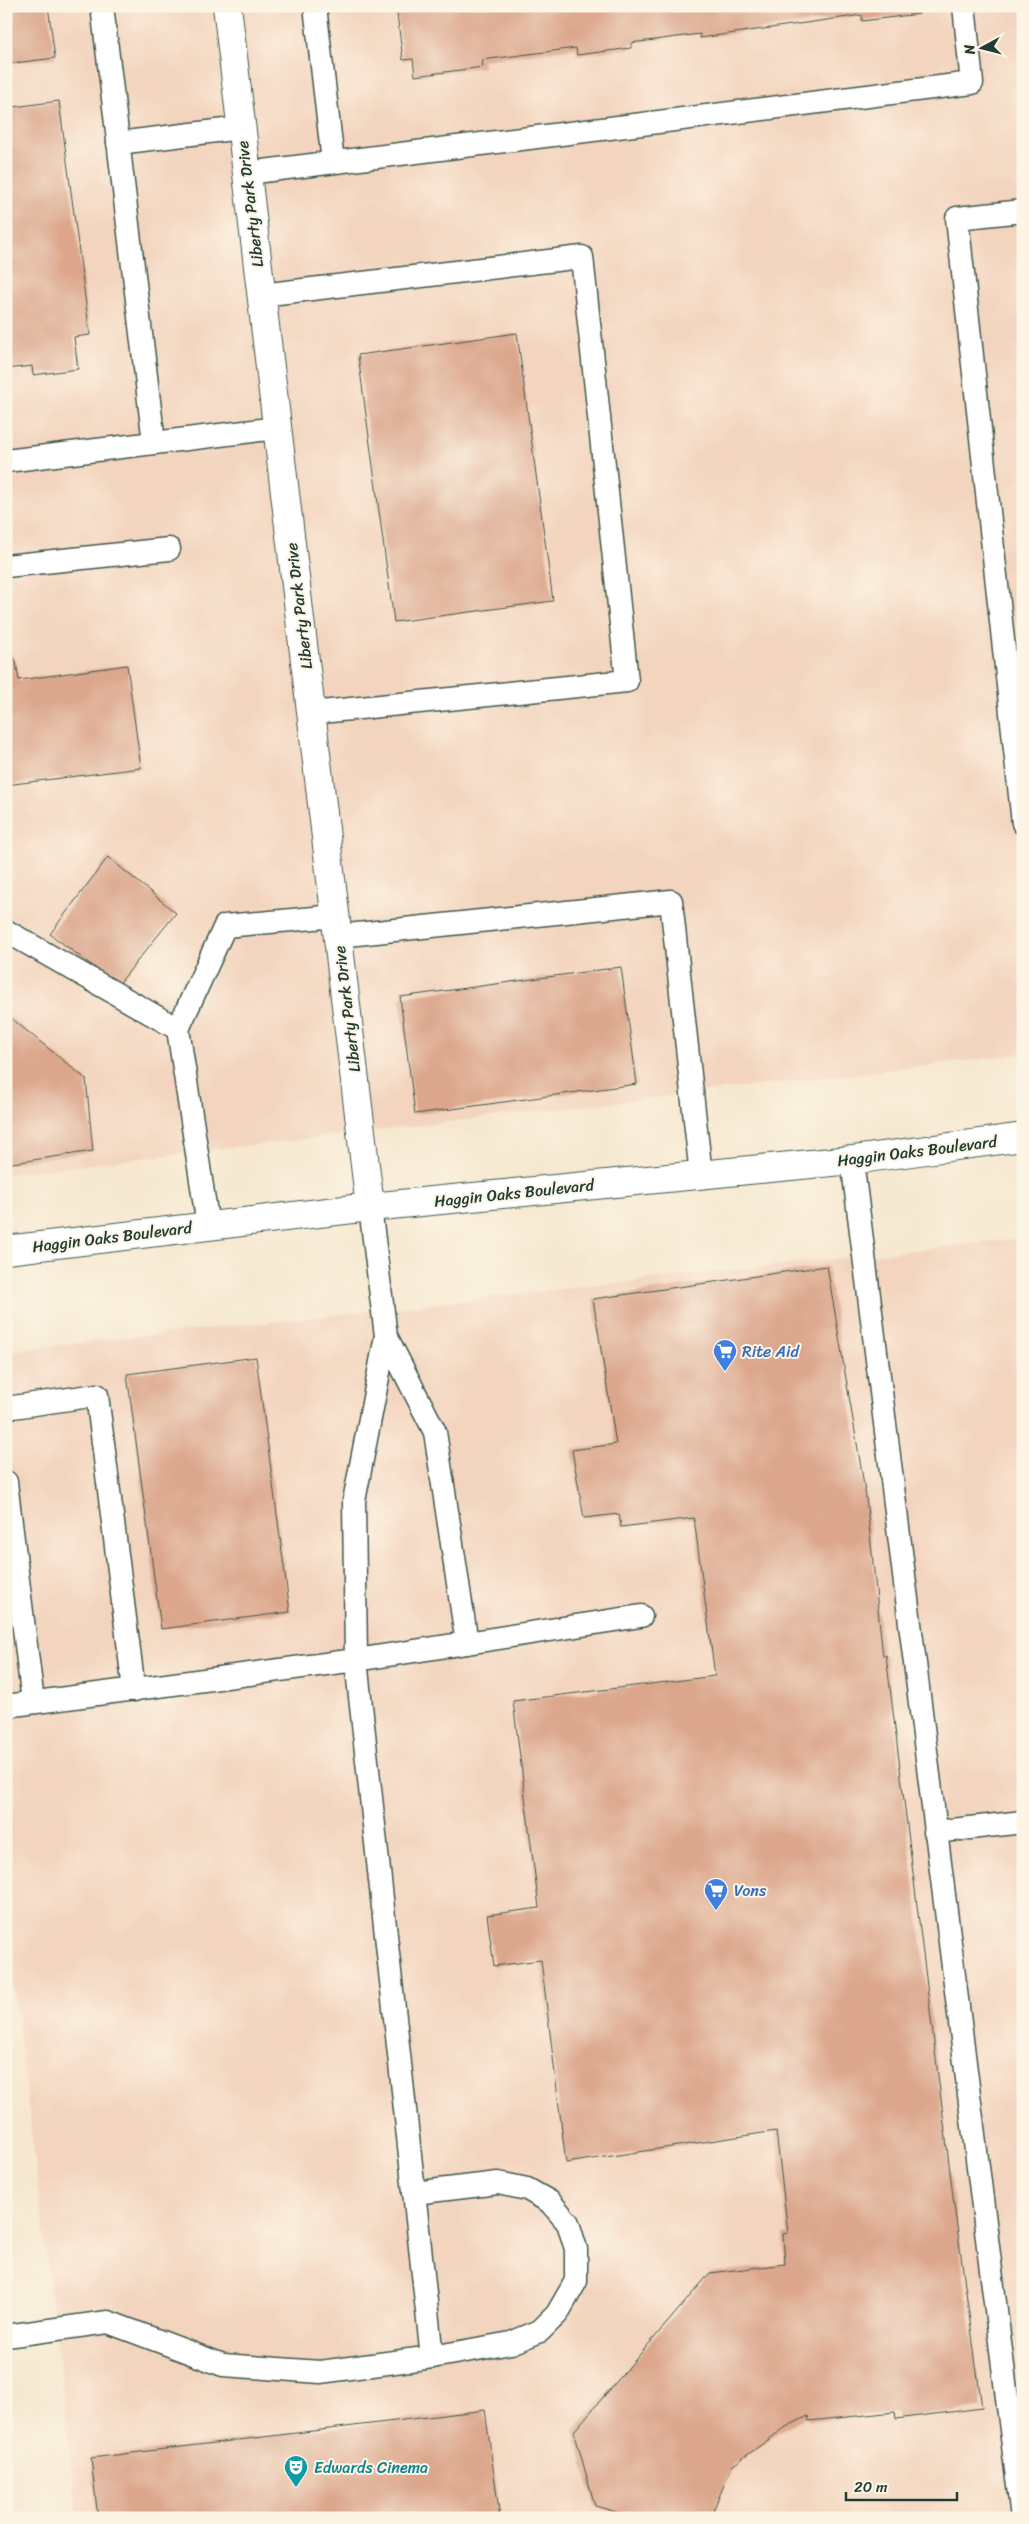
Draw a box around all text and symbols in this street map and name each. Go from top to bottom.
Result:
north arrow [956,22,1006,72]
text: N [957,43,983,57]
street label: Liberty Park Drive [228,139,272,269]
street label: Liberty Park Drive [277,541,321,671]
street label: Liberty Park Drive [325,944,369,1074]
street label: Haggin Oaks Boulevard [835,1127,1000,1175]
street label: Haggin Oaks Boulevard [433,1170,597,1216]
street label: Haggin Oaks Boulevard [30,1213,195,1261]
place label: Rite Aid [742,1337,800,1366]
supermarket icon: Rite Aid [712,1338,738,1372]
place label: Vons [734,1876,767,1905]
supermarket icon: Vons [703,1877,729,1911]
place label: Edwards Cinema [314,2453,428,2482]
theatre icon: Edwards Cinema [283,2454,309,2488]
scale bar [846,2469,958,2501]
text: 20 m [854,2474,888,2500]

